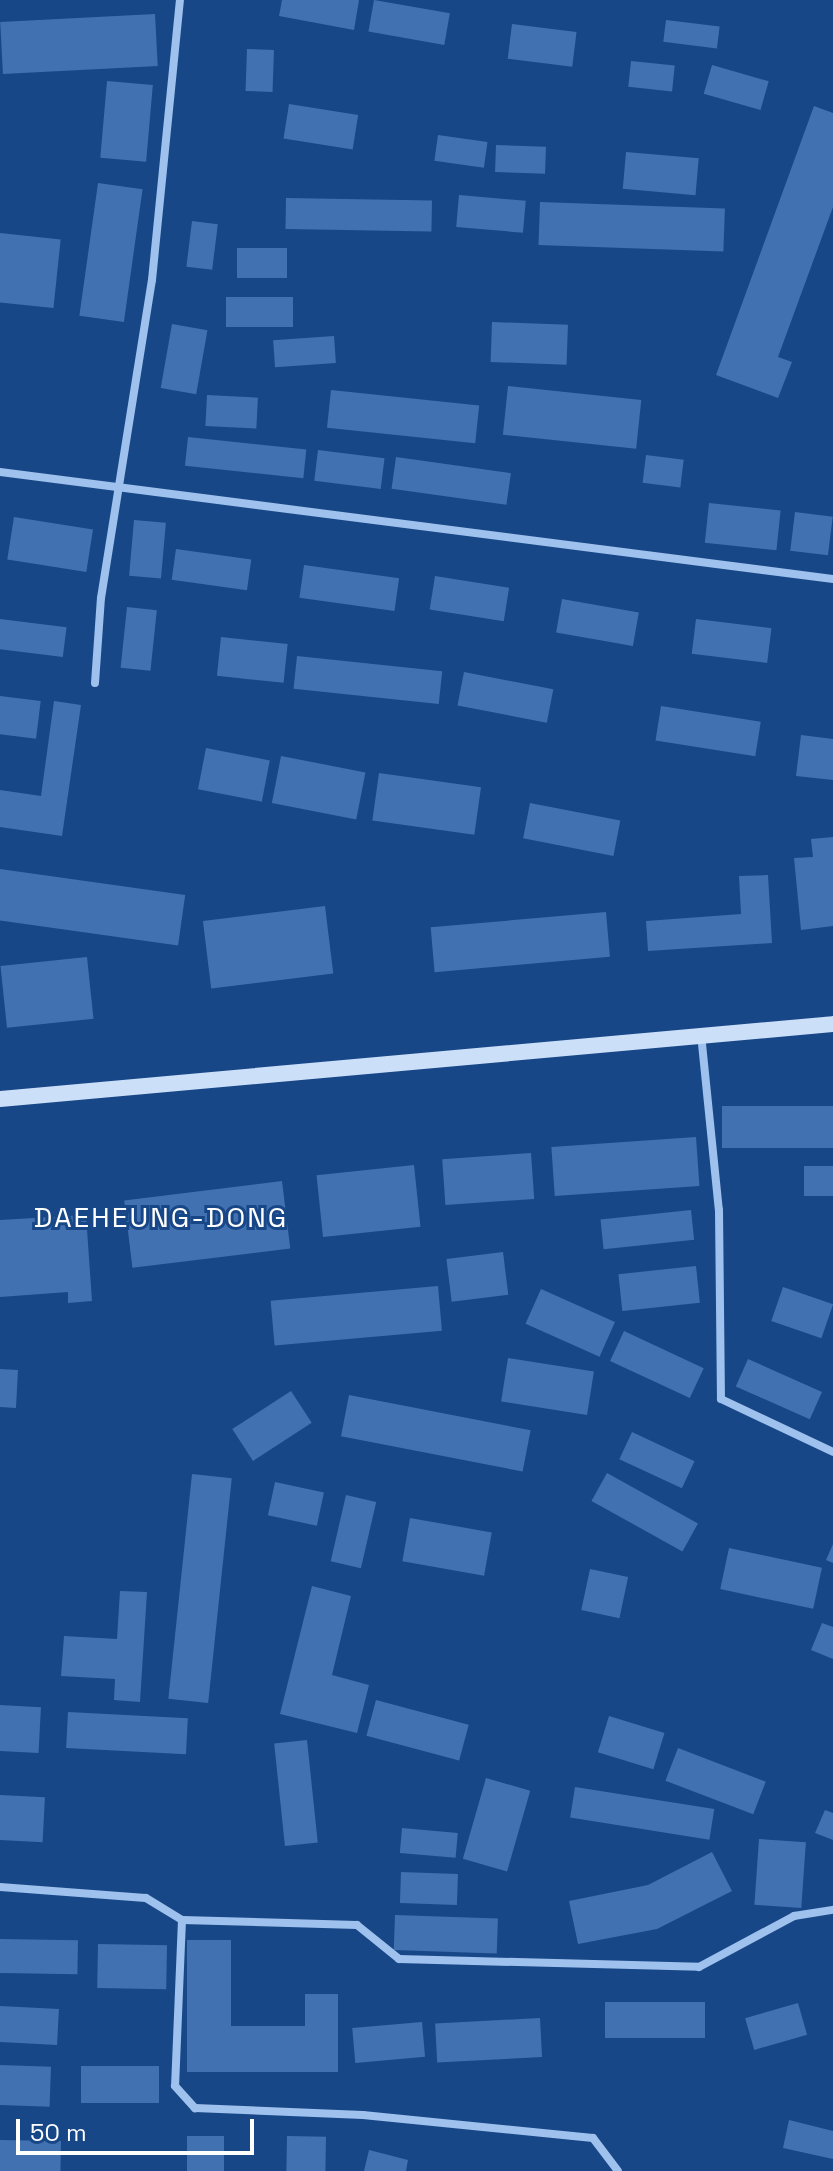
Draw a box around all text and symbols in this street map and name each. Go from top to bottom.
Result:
district label: DAEHEUNG-DONG [34,1200,288,1234]
scale bar [20,2103,258,2153]
text: 50 m [30,2117,87,2148]

